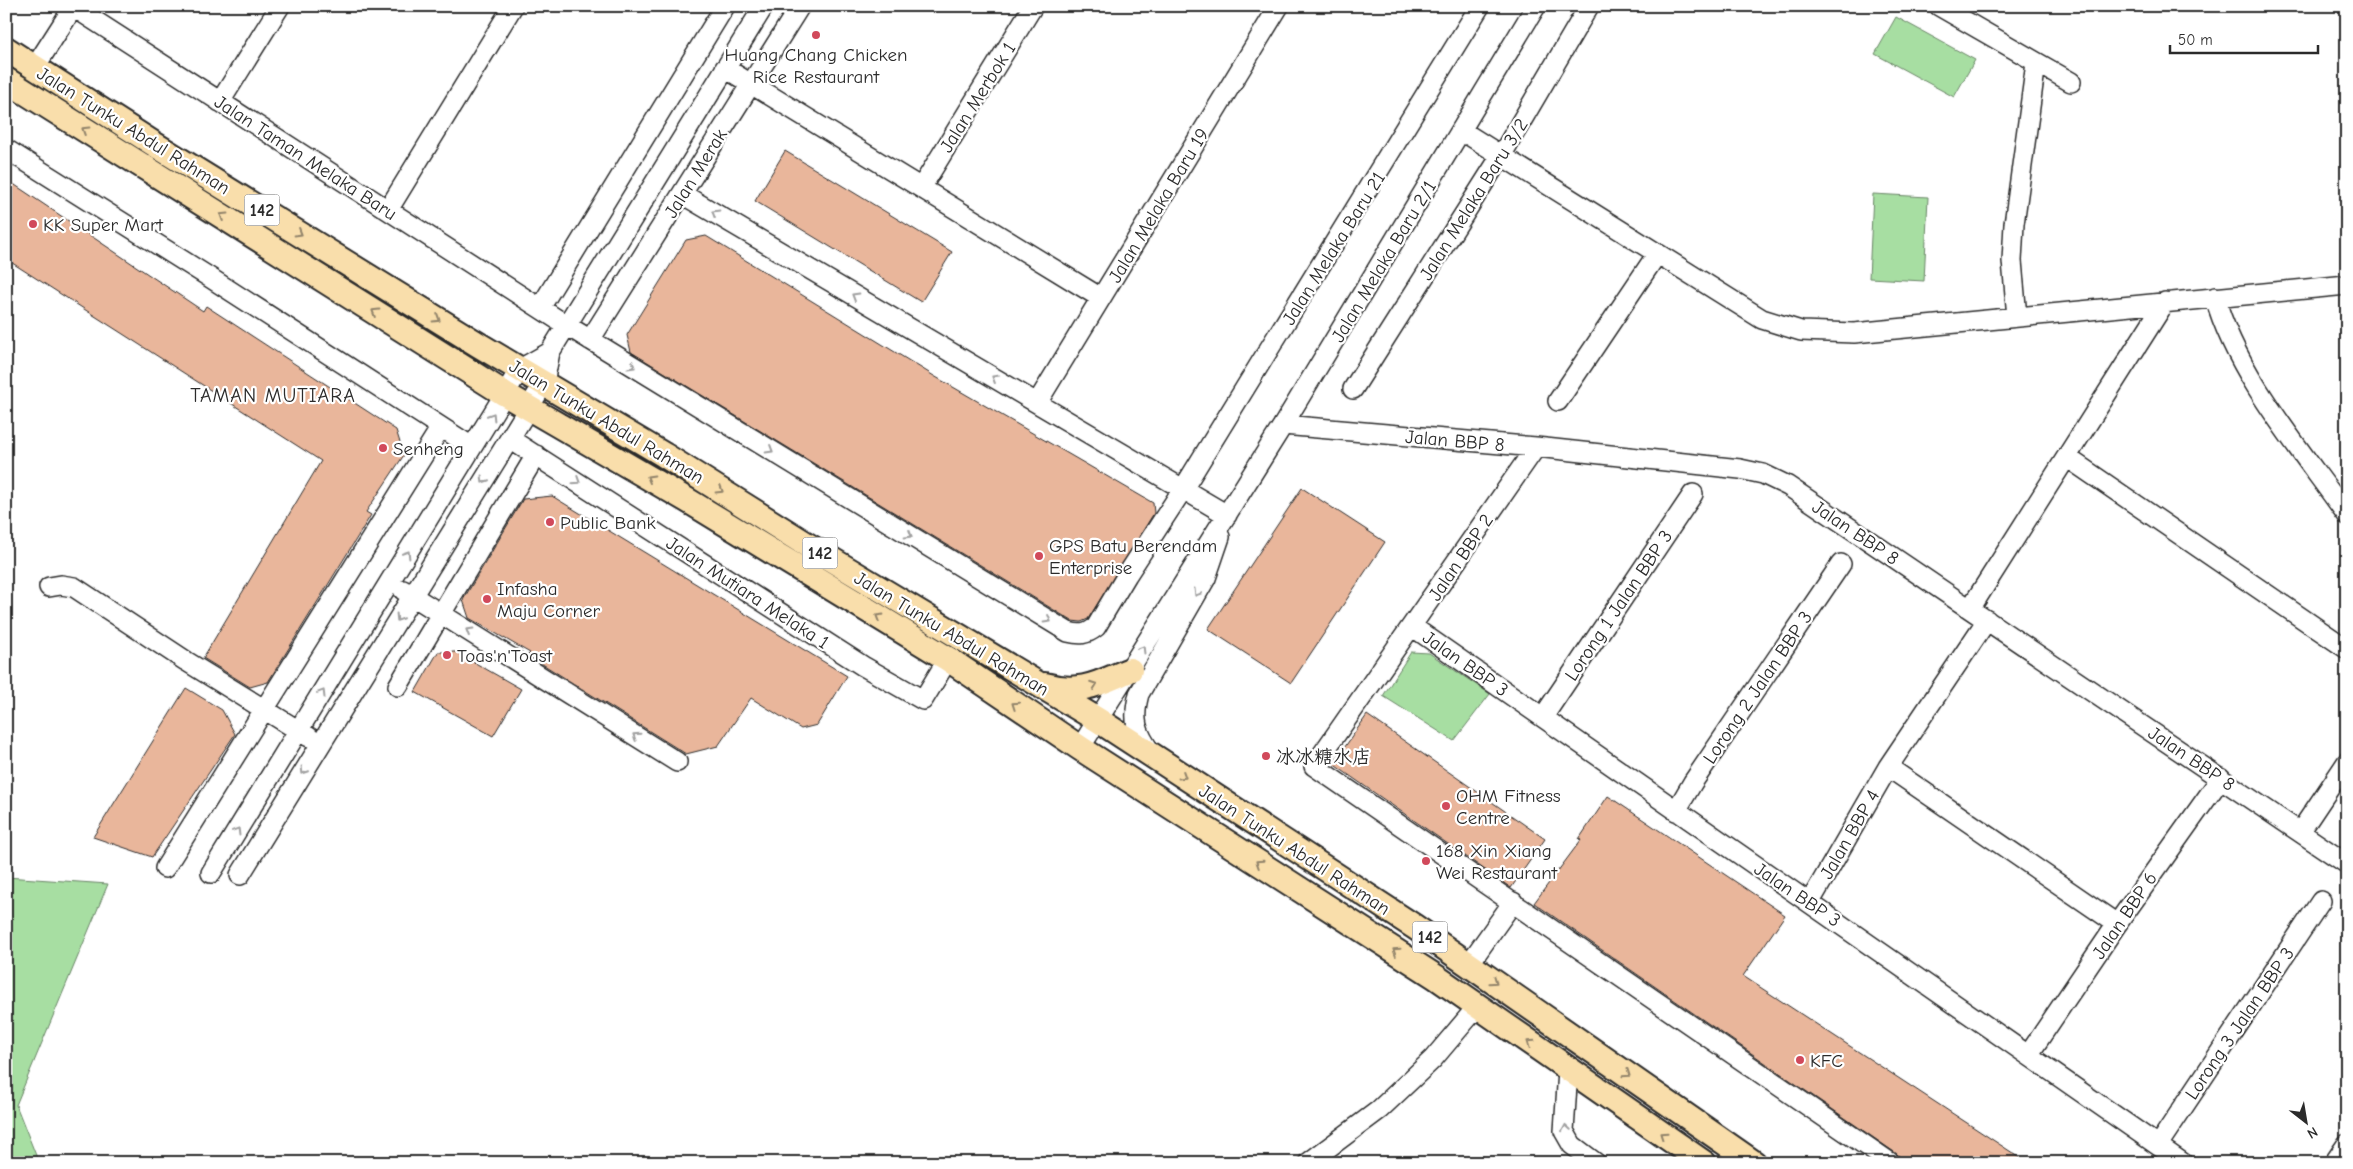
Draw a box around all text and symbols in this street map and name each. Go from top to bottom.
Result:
scale bar [2170,22,2318,54]
marker: Huang Chang Chicken Rice Restaurant [810,29,822,41]
text: 50 m [2178,31,2213,49]
street label: Jalan Merbok 1 [935,38,1020,157]
place label: Huang Chang Chicken Rice Restaurant [725,44,907,88]
street label: Jalan Tunku Abdul Rahman [33,62,234,199]
street label: Jalan Taman Melaka Baru [210,91,401,225]
street label: Jalan Melaka Baru 3/2 [1415,115,1533,285]
street label: Jalan Merak [660,124,732,222]
street label: Jalan Melaka Baru 19 [1104,124,1214,287]
one-way arrow [81,126,90,136]
street label: Jalan Melaka Baru 21 [1278,168,1390,329]
street label: Jalan Melaka Baru 2/1 [1327,177,1441,346]
road number: 142 [244,194,280,226]
one-way arrow [712,210,721,220]
one-way arrow [219,213,228,222]
place label: KK Super Mart [43,214,164,236]
marker: KK Super Mart [27,218,39,230]
one-way arrow [294,227,303,237]
one-way arrow [852,292,861,302]
one-way arrow [371,308,380,318]
one-way arrow [432,313,441,322]
street label: Jalan Tunku Abdul Rahman [505,355,708,489]
one-way arrow [626,359,635,369]
one-way arrow [992,375,1001,385]
district label: TAMAN MUTIARA [190,384,356,407]
one-way arrow [485,412,495,421]
street label: Jalan BBP 8 [1404,426,1506,456]
place label: Senheng [393,438,464,460]
marker: Senheng [377,442,389,454]
one-way arrow [765,444,774,454]
one-way arrow [646,474,655,484]
one-way arrow [481,475,490,484]
one-way arrow [571,475,580,485]
one-way arrow [715,484,724,493]
street label: Jalan BBP 8 [1808,496,1903,570]
street label: Jalan BBP 2 [1424,510,1498,605]
place label: Public Bank [560,512,657,534]
marker: Public Bank [544,516,556,528]
street label: Lorong 1 Jalan BBP 3 [1560,526,1677,685]
one-way arrow [903,528,912,538]
street label: Jalan Mutiara Melaka 1 [662,532,833,654]
place label: GPS Batu Berendam Enterprise [1049,535,1217,579]
road number: 142 [802,538,838,568]
marker: GPS Batu Berendam Enterprise [1033,550,1045,562]
one-way arrow [400,551,410,560]
street label: Jalan Tunku Abdul Rahman [850,567,1053,701]
place label: Infasha Maju Corner [497,578,601,622]
one-way arrow [1194,587,1204,596]
marker: Infasha Maju Corner [481,593,493,605]
street label: Lorong 2 Jalan BBP 3 [1699,607,1817,768]
one-way arrow [395,613,405,622]
one-way arrow [875,613,884,623]
one-way arrow [1042,613,1051,623]
street label: Jalan BBP 3 [1418,626,1512,701]
one-way arrow [466,627,475,637]
place label: Toas'n'Toast [457,645,553,667]
one-way arrow [1136,646,1146,655]
marker: Toas'n'Toast [441,649,453,661]
one-way arrow [1089,681,1098,691]
one-way arrow [315,689,325,698]
one-way arrow [1011,702,1021,711]
street label: Jalan BBP 8 [2144,722,2239,796]
one-way arrow [633,733,642,742]
place label: 冰冰糖水店 [1276,746,1371,768]
marker: 冰冰糖水店 [1260,750,1272,762]
one-way arrow [301,766,310,775]
one-way arrow [1177,770,1186,780]
street label: Jalan Tunku Abdul Rahman [1195,780,1394,920]
place label: OHM Fitness Centre [1456,785,1561,829]
street label: Jalan BBP 4 [1816,786,1884,883]
marker: OHM Fitness Centre [1440,800,1452,812]
one-way arrow [230,828,240,837]
place label: 168 Xin Xiang Wei Restaurant [1436,840,1558,884]
marker: 168 Xin Xiang Wei Restaurant [1420,855,1432,867]
street label: Jalan BBP 3 [1750,858,1845,932]
one-way arrow [1255,860,1265,869]
street label: Jalan BBP 6 [2088,868,2162,963]
road number: 142 [1412,922,1448,952]
street label: Lorong 3 Jalan BBP 3 [2181,943,2299,1104]
one-way arrow [1392,948,1401,957]
one-way arrow [1488,976,1497,984]
one-way arrow [1526,1040,1535,1049]
place label: KFC [1810,1050,1843,1072]
marker: KFC [1794,1054,1806,1066]
one-way arrow [1622,1068,1631,1077]
north arrow [2280,1096,2330,1146]
one-way arrow [1561,1123,1571,1132]
text: N [2304,1123,2321,1142]
one-way arrow [1660,1132,1669,1141]

